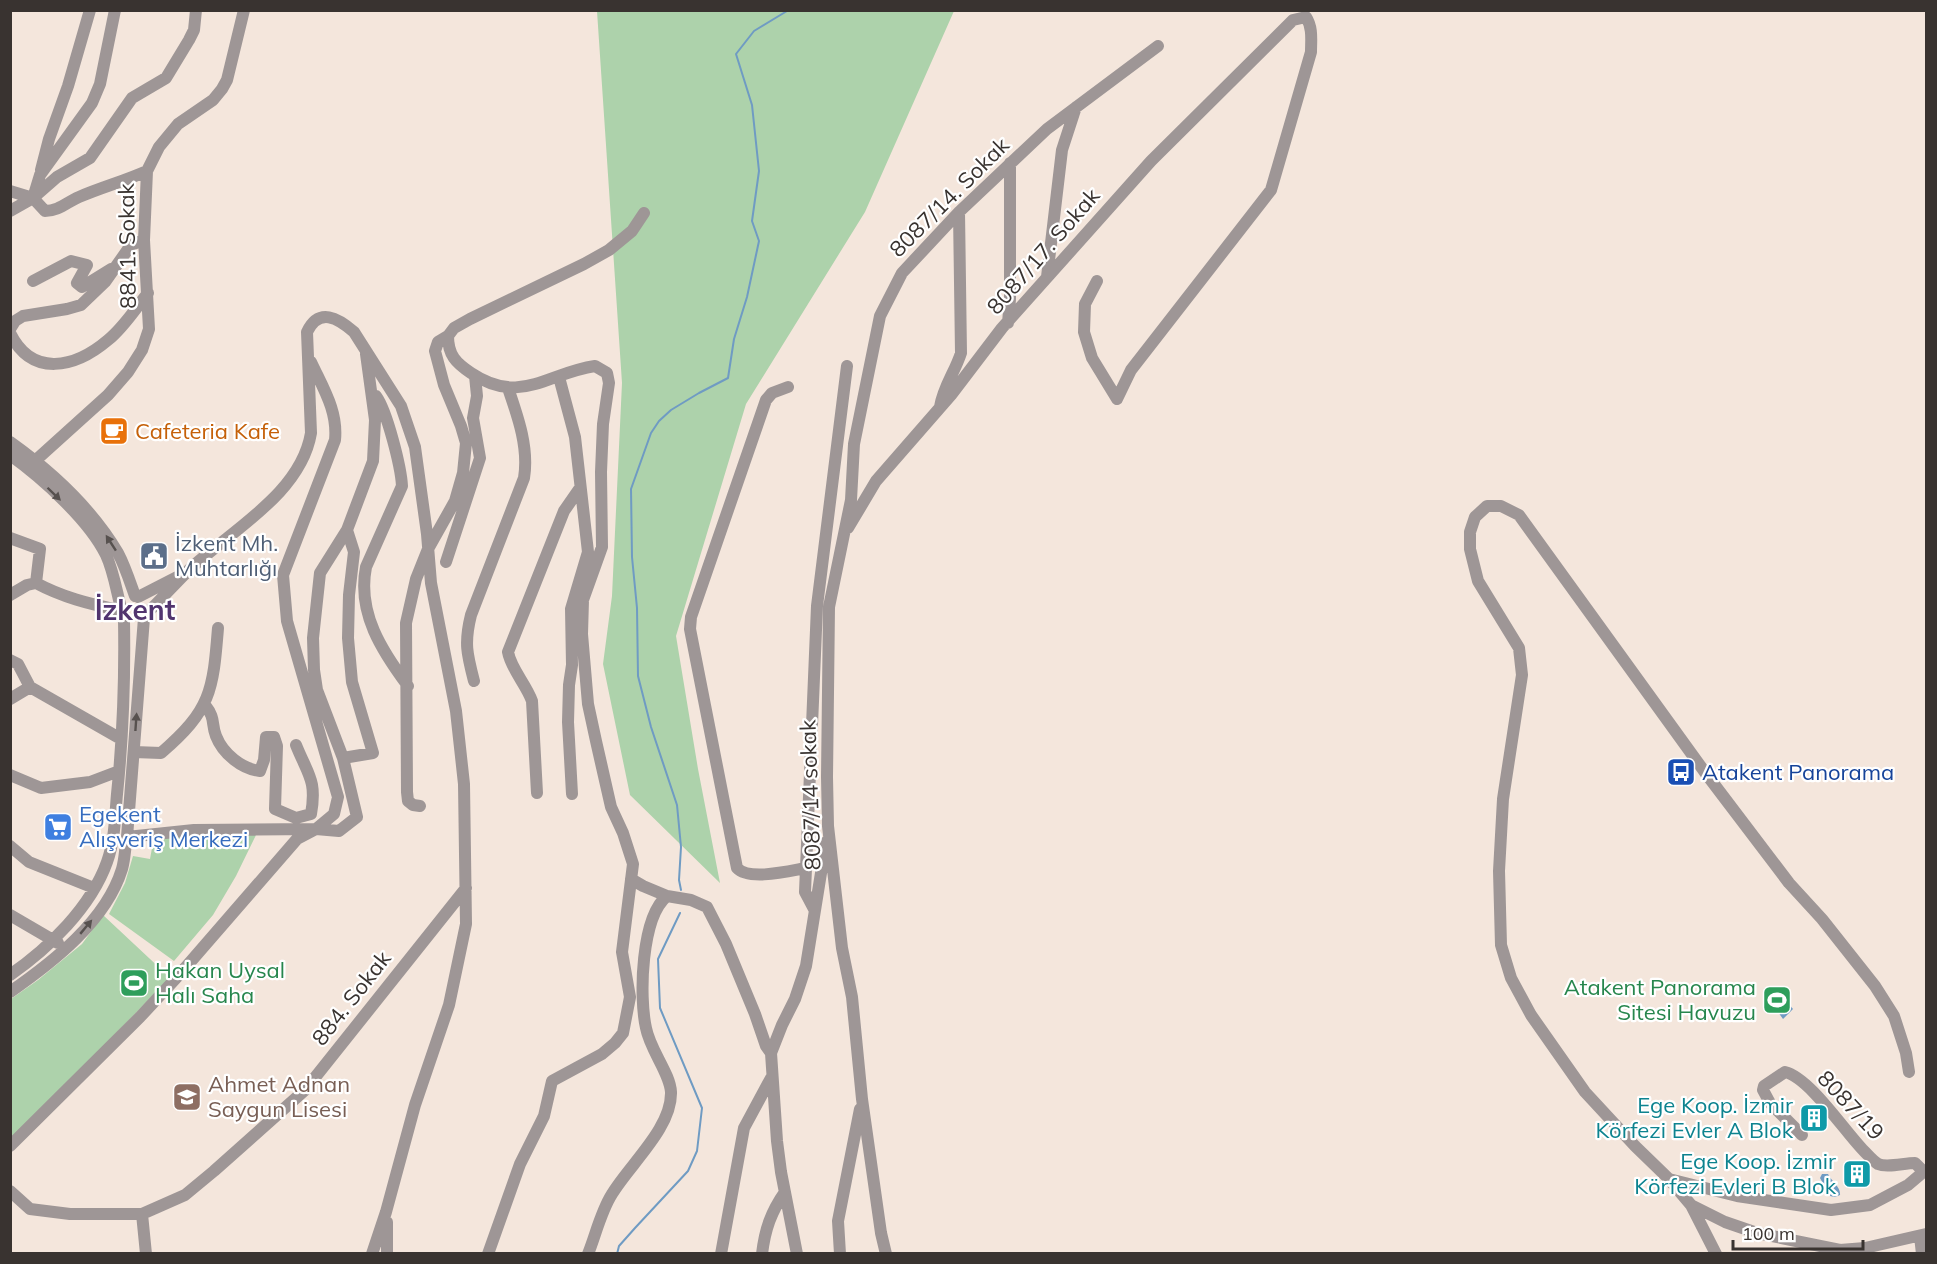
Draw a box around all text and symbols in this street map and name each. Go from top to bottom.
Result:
street label: 8087/14. Sokak [883,131,1015,263]
street label: 8841. Sokak [112,182,142,309]
street label: 8087/17. Sokak [981,182,1106,320]
cafe icon: Cafeteria Kafe [98,415,130,447]
place label: Cafeteria Kafe [135,417,280,445]
one-way arrow [47,486,61,500]
place label: İzkent Mh. Muhtarlığı [175,529,278,582]
one-way arrow [106,535,117,551]
public building icon: İzkent Mh. Muhtarlığı [138,540,170,572]
district label: İzkent [95,592,176,627]
one-way arrow [131,712,140,731]
street label: 8087/14 sokak [793,719,827,871]
bus stop icon: Atakent Panorama [1665,756,1697,788]
place label: Atakent Panorama [1702,758,1894,786]
place label: Egekent Alışveriş Merkezi [79,800,248,853]
supermarket icon: Egekent Alışveriş Merkezi [42,811,74,843]
one-way arrow [80,919,93,935]
street label: 884. Sokak [305,945,397,1051]
place label: Hakan Uysal Halı Saha [155,956,285,1009]
sports icon: Hakan Uysal Halı Saha [118,967,150,999]
place label: Atakent Panorama Sitesi Havuzu [1564,973,1756,1026]
sports icon: Atakent Panorama Sitesi Havuzu [1761,984,1793,1016]
street label: 8087/19 [1812,1064,1890,1146]
place label: Ahmet Adnan Saygun Lisesi [208,1070,350,1123]
school or university icon: Ahmet Adnan Saygun Lisesi [171,1081,203,1113]
place label: Ege Koop. İzmir Körfezi Evler A Blok [1595,1091,1794,1144]
building icon: Ege Koop. İzmir Körfezi Evler A Blok [1798,1102,1830,1134]
place label: Ege Koop. İzmir Körfezi Evleri B Blok [1634,1147,1837,1200]
building icon: Ege Koop. İzmir Körfezi Evleri B Blok [1841,1158,1873,1190]
scale bar [1733,1213,1864,1251]
text: 100 m [1742,1222,1795,1245]

